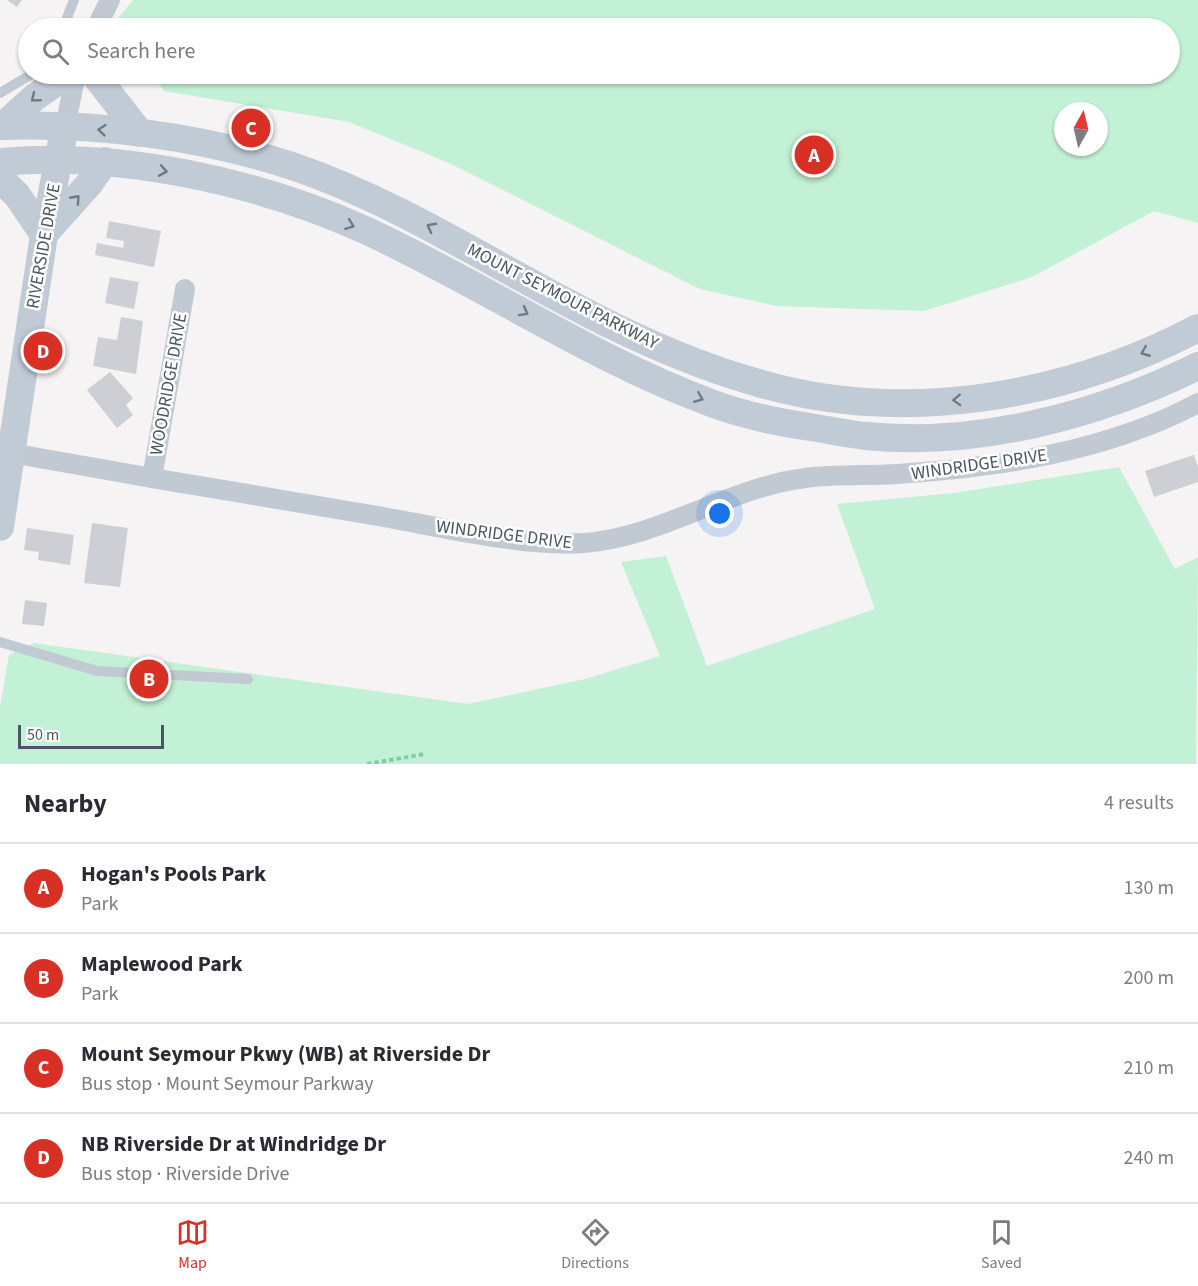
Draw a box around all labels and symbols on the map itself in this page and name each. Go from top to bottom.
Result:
one-way arrow [30,91,41,102]
north arrow [1054,102,1108,156]
pin: C [232,106,270,150]
one-way arrow [98,124,107,137]
pin: A [794,132,834,178]
one-way arrow [158,164,168,176]
street label: RIVERSIDE DRIVE [20,181,67,311]
one-way arrow [69,195,80,206]
one-way arrow [344,217,355,230]
one-way arrow [426,223,437,234]
street label: MOUNT SEYMOUR PARKWAY [463,237,663,356]
one-way arrow [518,305,528,317]
street label: WOODRIDGE DRIVE [144,311,193,457]
pin: D [24,328,63,374]
one-way arrow [1140,345,1151,357]
one-way arrow [693,391,704,403]
one-way arrow [953,394,962,407]
street label: WINDRIDGE DRIVE [910,443,1048,486]
your location [705,499,734,528]
street label: WINDRIDGE DRIVE [435,514,573,555]
pin: B [130,656,168,702]
scale bar [18,722,164,750]

